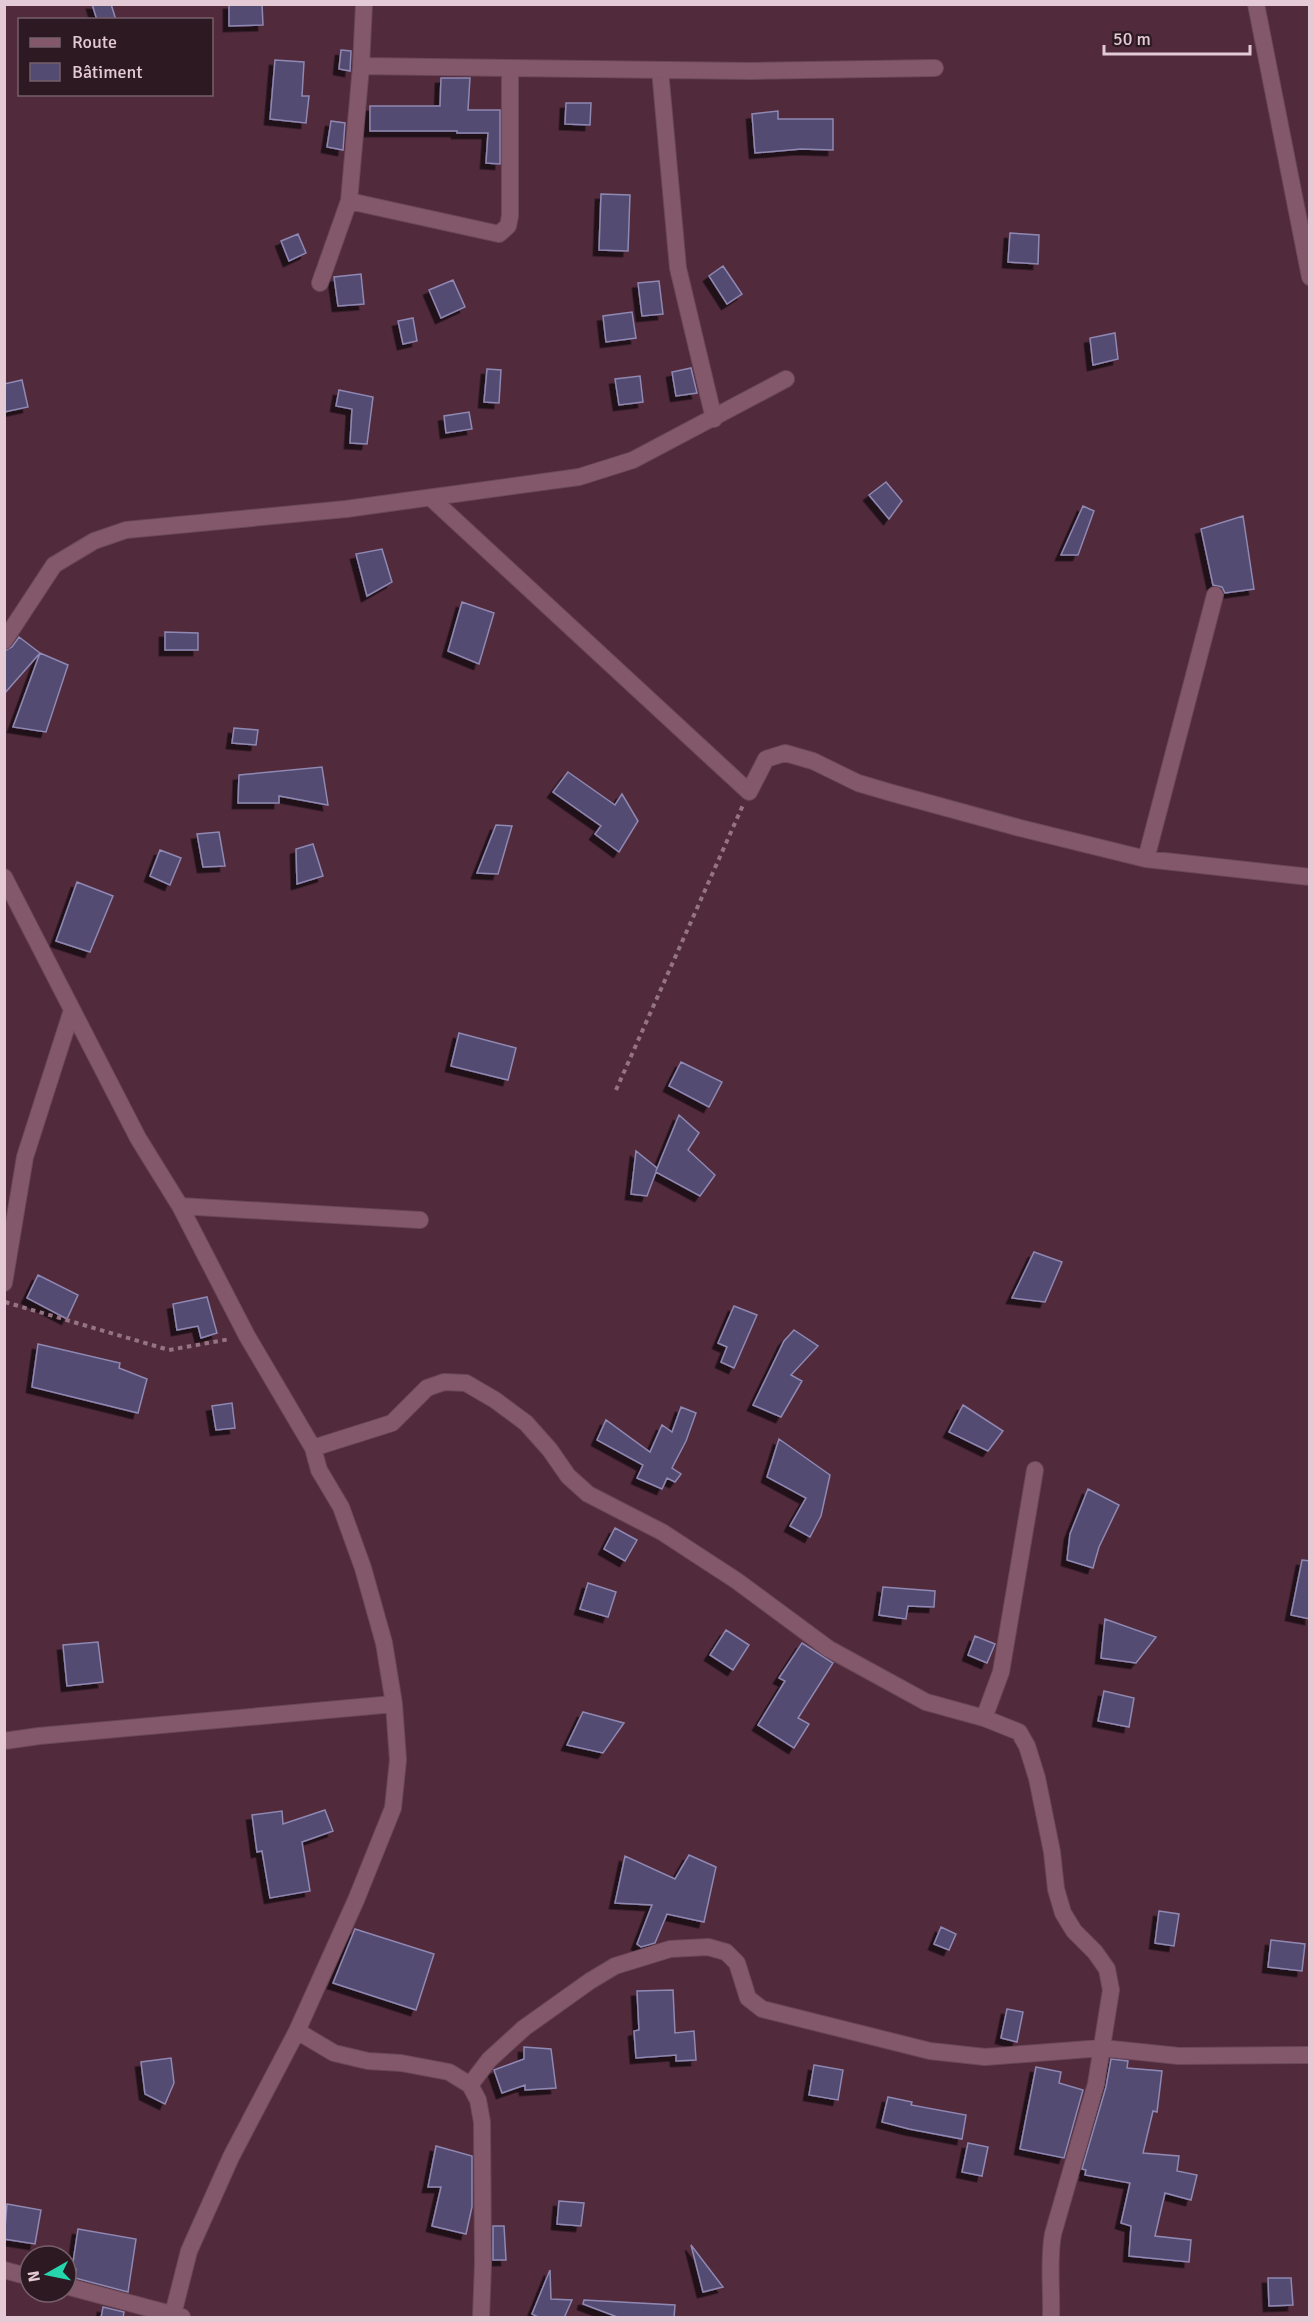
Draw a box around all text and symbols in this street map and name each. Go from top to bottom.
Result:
legend [18,18,213,96]
scale bar [1104,18,1250,56]
text: 50 m [1113,28,1151,50]
text: Route [72,31,117,53]
text: Bâtiment [72,61,143,83]
north arrow [18,2244,78,2304]
text: N [23,2269,45,2283]

